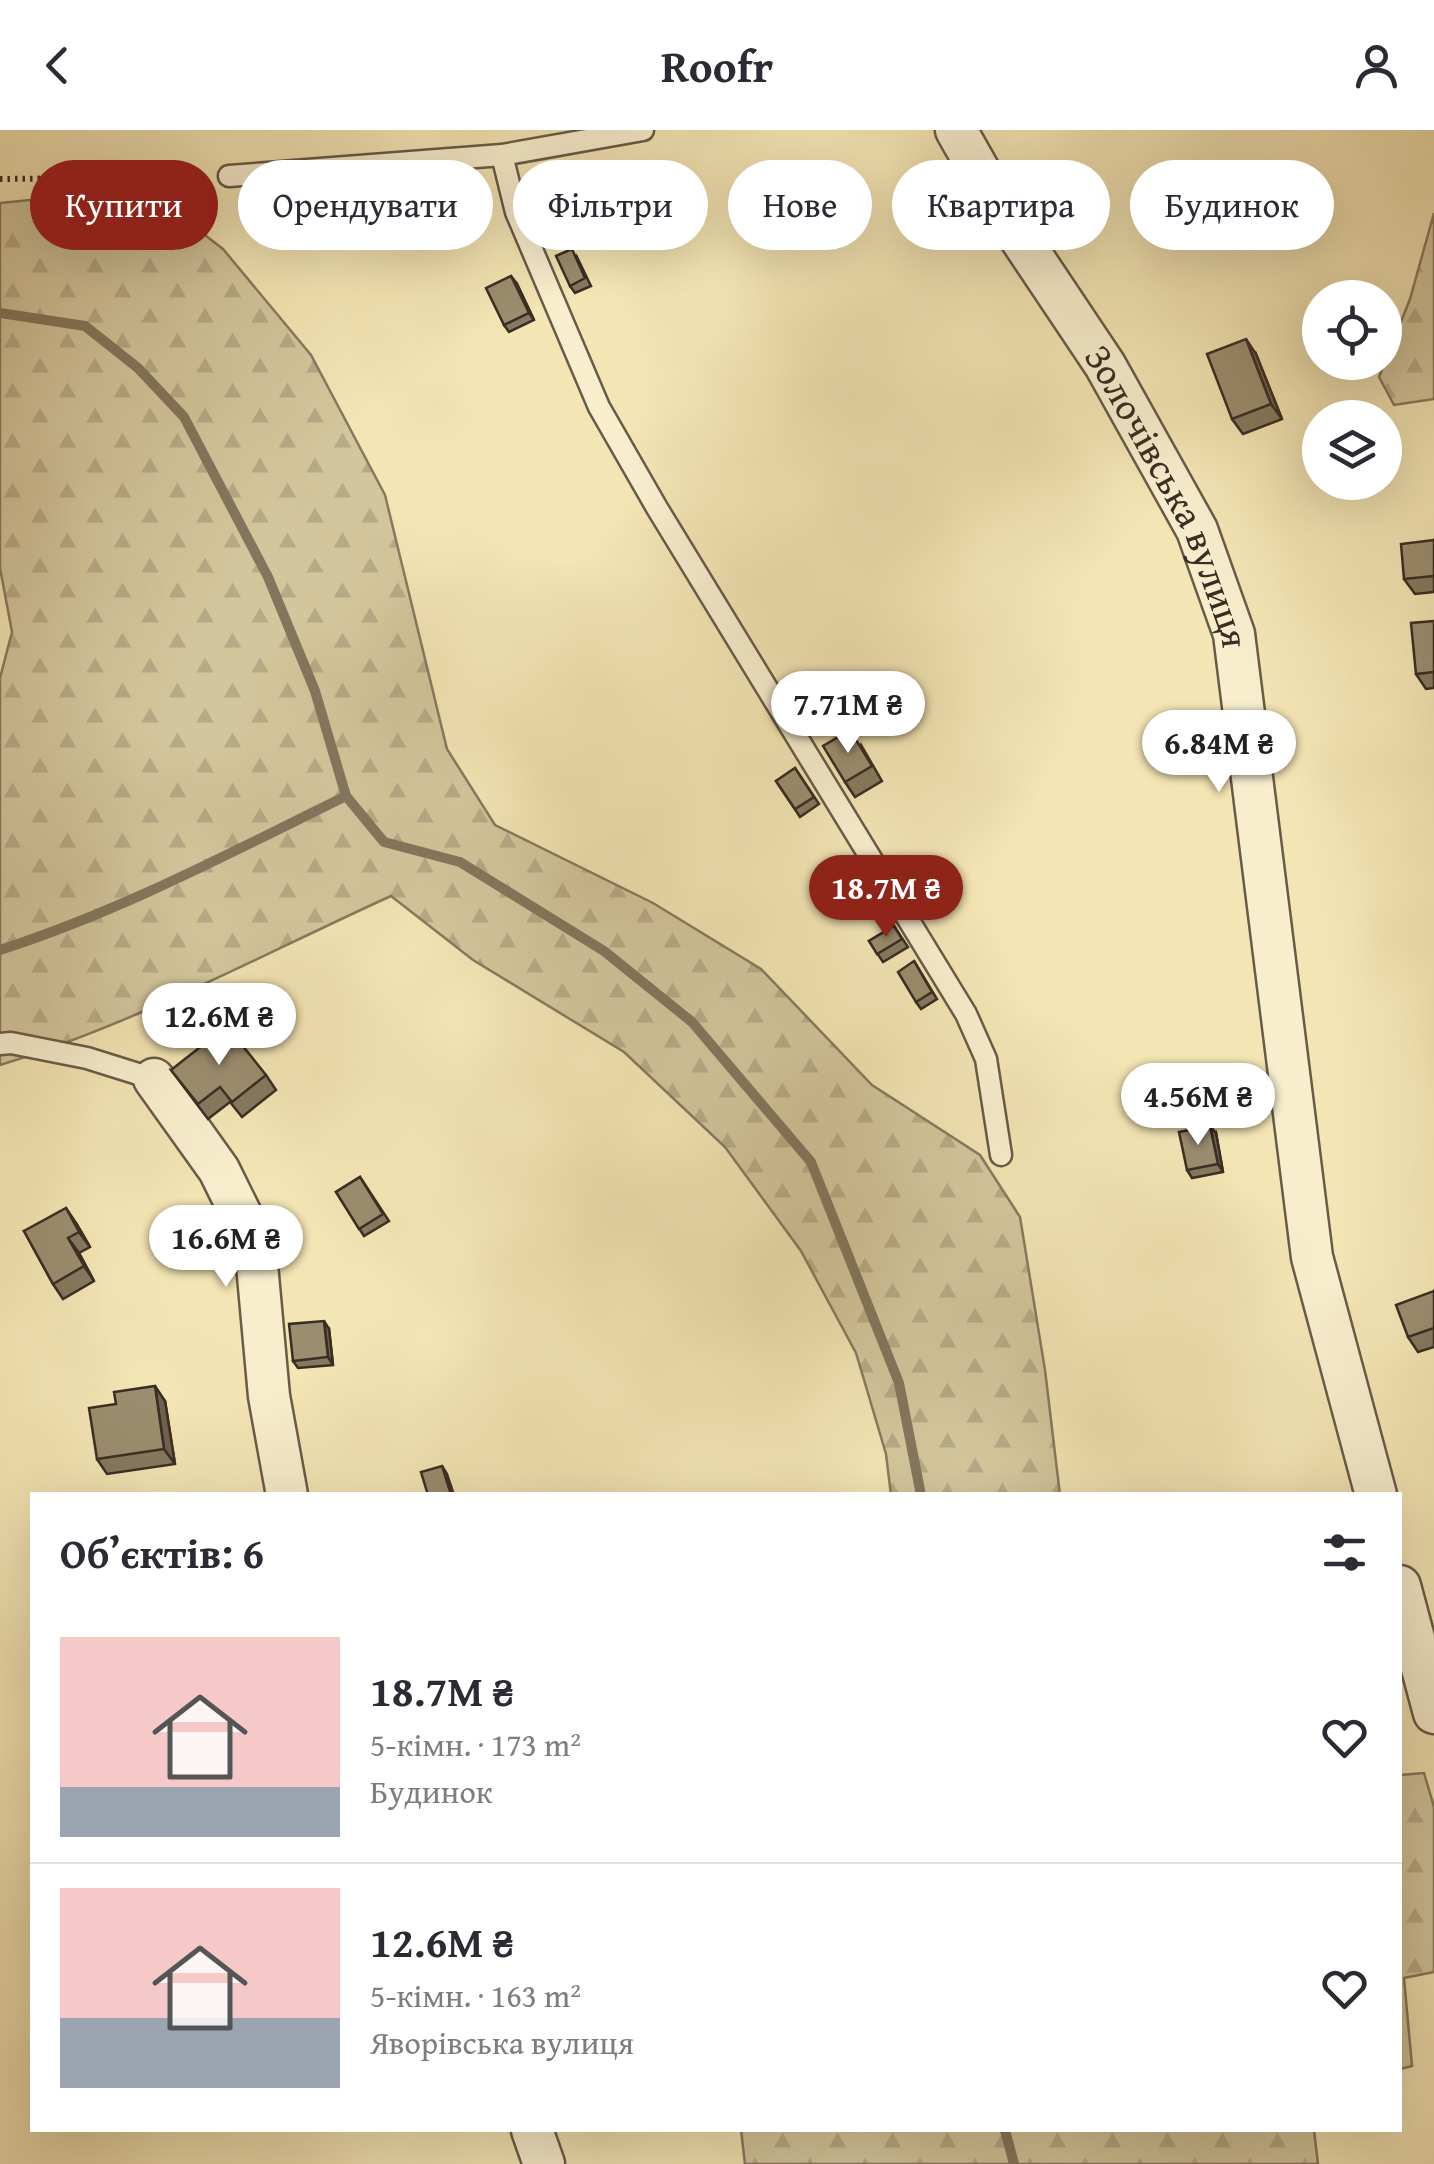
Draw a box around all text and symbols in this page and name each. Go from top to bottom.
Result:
text: Roofr [661,33,773,98]
icon: back [30,38,85,93]
icon: person [1349,38,1404,93]
chip: Купити [30,160,218,250]
chip: Орендувати [238,160,493,250]
chip: Фільтри [513,160,708,250]
chip: Нове [728,160,872,250]
chip: Квартира [892,160,1110,250]
chip: Будинок [1130,160,1334,250]
map controls [1302,280,1402,500]
button: locate [1302,280,1402,380]
street label: Золочівська вулиця [1072,333,1264,651]
button: layers [1302,400,1402,500]
pin: 7.71M ₴ [756,671,940,756]
text: 7.71M ₴ [793,680,903,727]
pin: 6.84M ₴ [1127,710,1311,795]
text: 6.84M ₴ [1164,719,1274,766]
pin: 18.7M ₴ [794,855,978,940]
text: 18.7M ₴ [831,864,941,911]
pin: 12.6M ₴ [127,983,311,1068]
text: 12.6M ₴ [164,992,274,1039]
pin: 4.56M ₴ [1106,1063,1290,1148]
text: 4.56M ₴ [1143,1072,1253,1119]
pin: 16.6M ₴ [134,1205,318,1290]
text: 16.6M ₴ [171,1214,281,1261]
text: Об’єктів: 6 [60,1522,264,1583]
icon: filters [1317,1525,1372,1580]
text: 18.7M ₴ [370,1660,514,1721]
icon: home [140,1677,260,1797]
icon: heart [1317,1710,1372,1765]
text: 5-кімн. · 173 m² [370,1721,581,1768]
text: Будинок [370,1768,493,1815]
text: 12.6M ₴ [370,1911,514,1972]
icon: home [140,1928,260,2048]
icon: heart [1317,1961,1372,2016]
text: 5-кімн. · 163 m² [370,1972,581,2019]
text: Яворівська вулиця [370,2019,634,2066]

